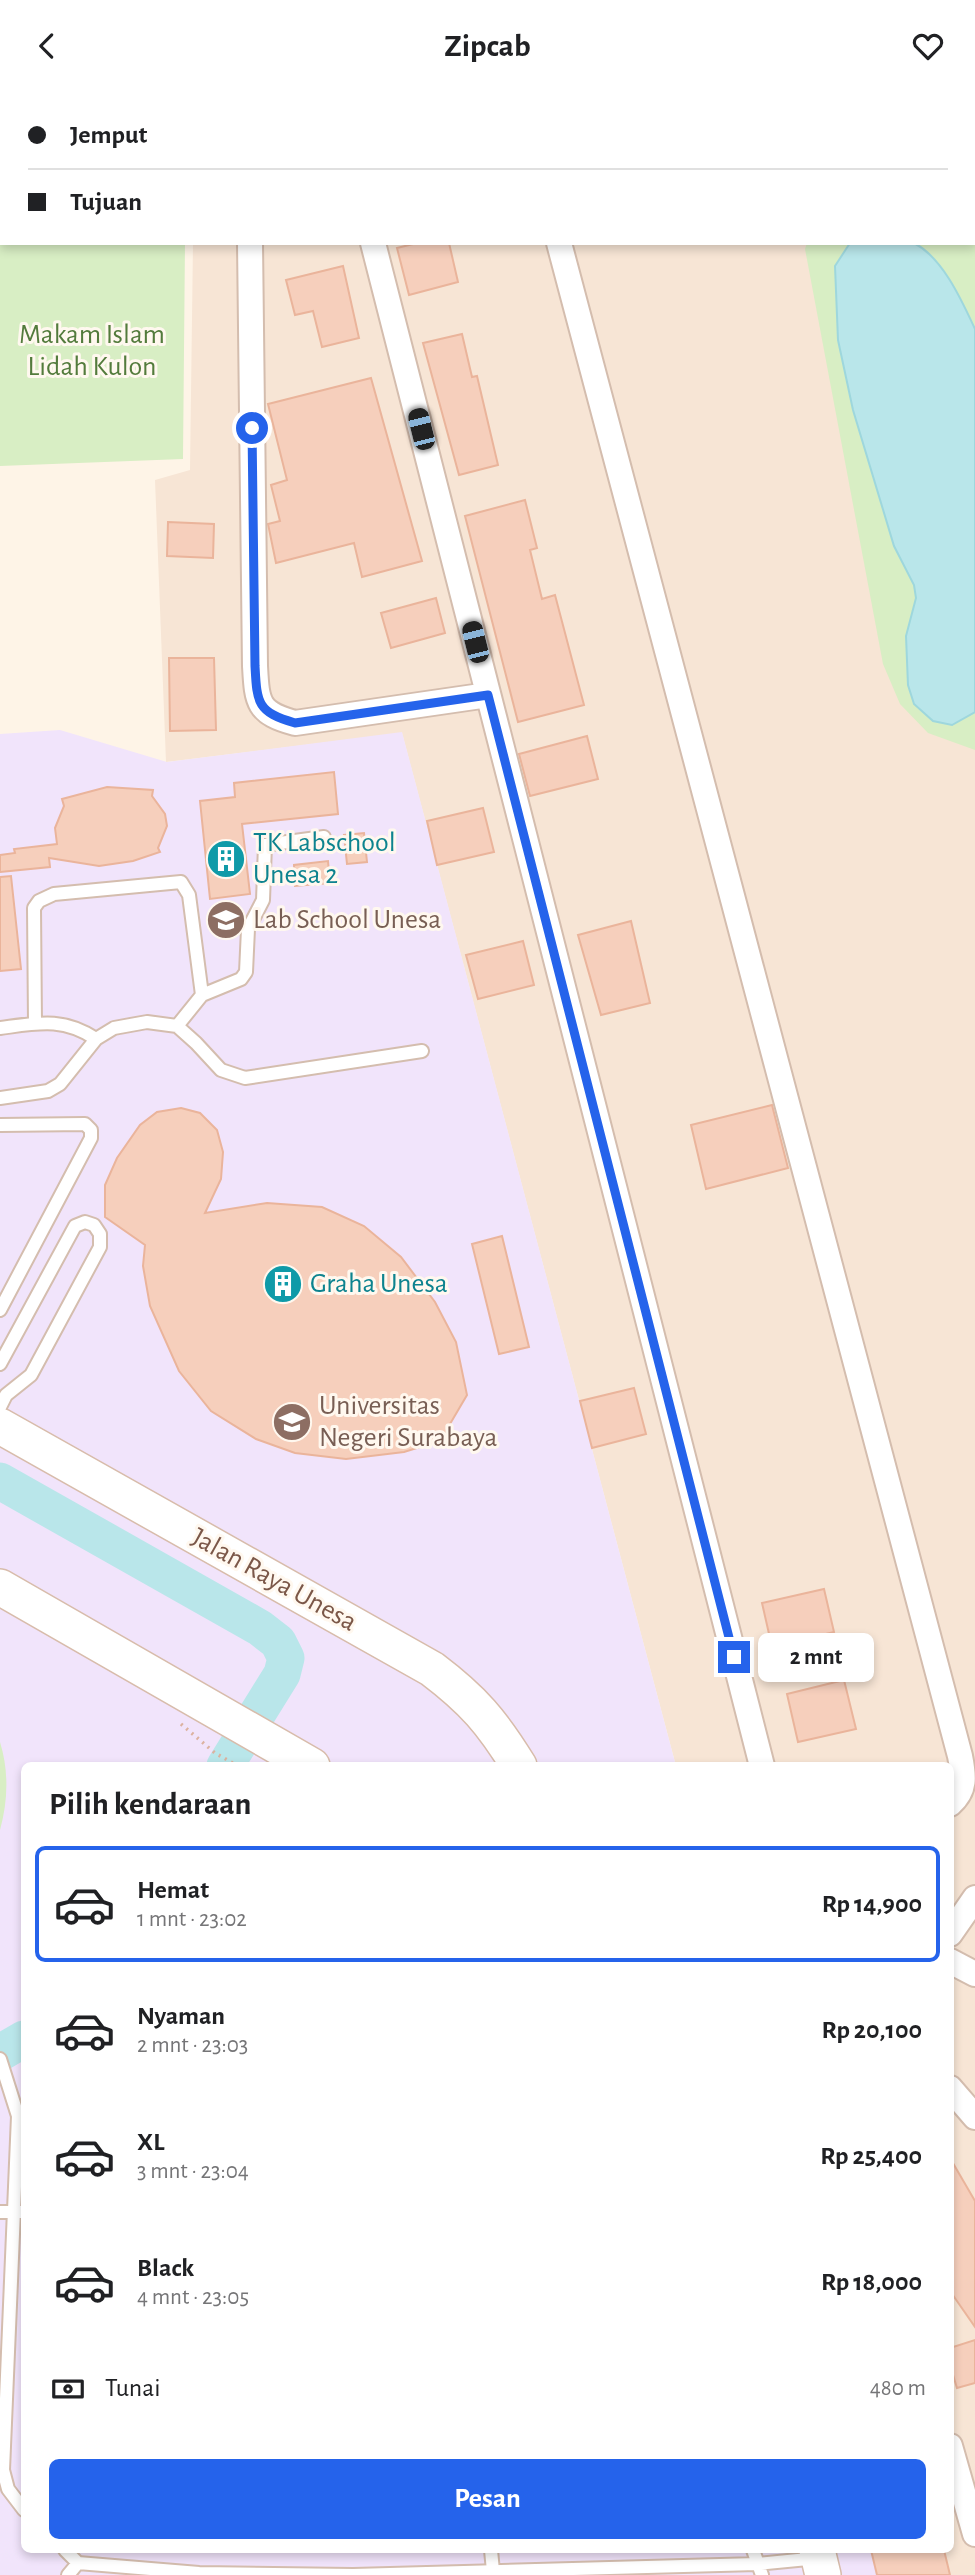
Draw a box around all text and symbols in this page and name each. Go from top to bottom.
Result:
icon: back [28,27,66,65]
icon: heart [909,27,947,65]
text: Zipcab [444,30,531,62]
text: Jemput [70,122,147,148]
text: Tujuan [70,189,142,215]
park label: Makam Islam Lidah Kulon [19,321,165,381]
car [406,406,437,452]
route start [236,412,268,444]
car [460,619,491,665]
place label: TK Labschool Unesa 2 [253,829,396,889]
building icon: TK Labschool Unesa 2 [205,838,247,880]
school or university icon: Lab School Unesa [205,899,247,941]
place label: Lab School Unesa [253,906,441,934]
building icon: Graha Unesa [262,1263,304,1305]
place label: Graha Unesa [310,1270,448,1298]
place label: Universitas Negeri Surabaya [319,1392,498,1452]
school or university icon: Universitas Negeri Surabaya [271,1401,313,1443]
street label: Jalan Raya Unesa [187,1523,361,1637]
callout: 2 mnt [758,1633,874,1681]
route end [718,1641,750,1673]
text: 2 mnt [790,1646,842,1669]
text: Pilih kendaraan [49,1788,251,1820]
icon: car [53,1873,116,1936]
text: Hemat [137,1877,209,1903]
text: Rp 14,900 [822,1891,922,1917]
text: 1 mnt · 23:02 [137,1908,247,1931]
icon: car [53,1999,116,2062]
text: Nyaman [137,2003,225,2029]
text: Rp 20,100 [822,2017,922,2043]
text: 2 mnt · 23:03 [137,2034,248,2057]
icon: car [53,2125,116,2188]
text: XL [137,2129,164,2155]
text: Rp 25,400 [820,2143,922,2169]
text: 3 mnt · 23:04 [137,2160,249,2183]
icon: car [53,2251,116,2314]
text: Black [137,2255,194,2281]
text: Rp 18,000 [821,2269,922,2295]
text: 4 mnt · 23:05 [137,2286,249,2309]
icon: cash [49,2370,87,2408]
text: Tunai [105,2375,161,2401]
text: 480 m [870,2377,926,2400]
button: Pesan [49,2459,926,2539]

